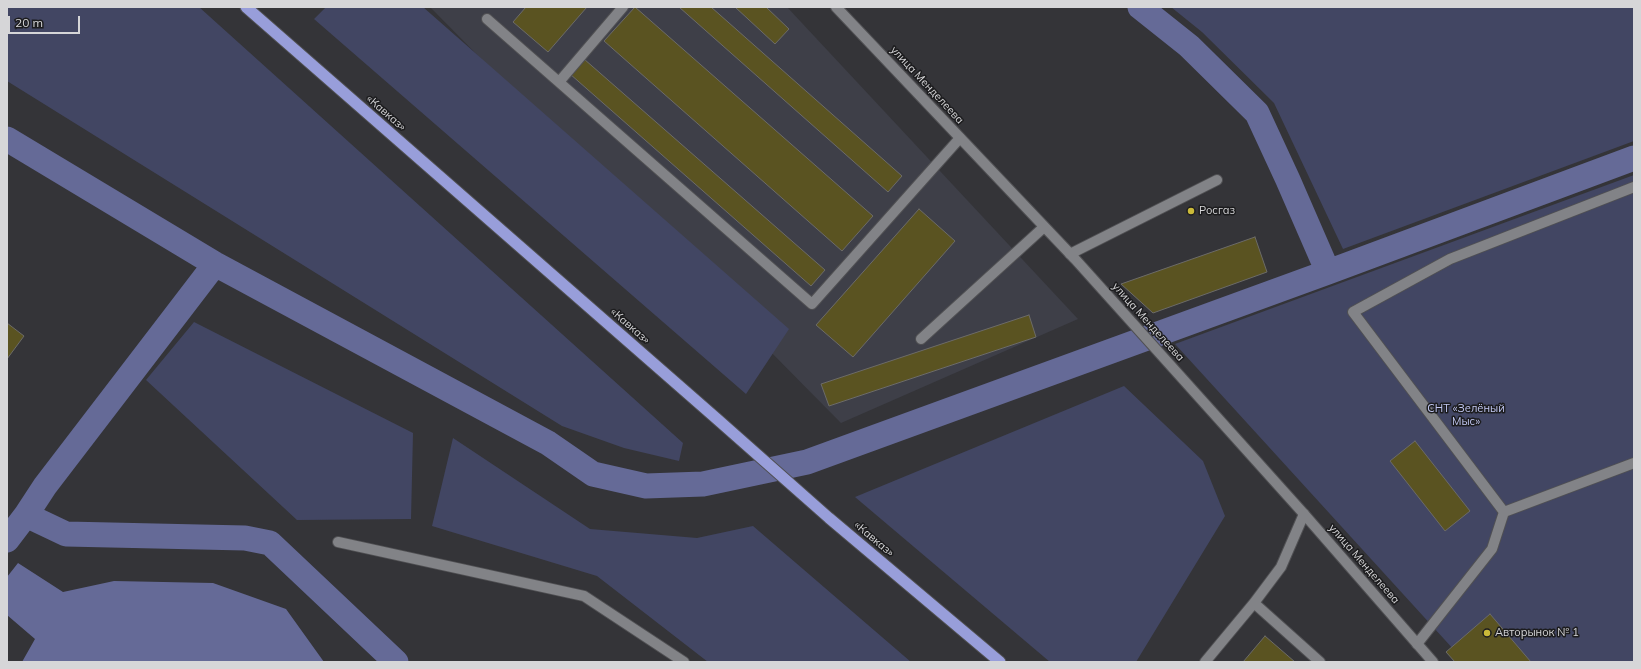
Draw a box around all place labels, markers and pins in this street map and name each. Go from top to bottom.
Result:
place label: Росгаз [1199,204,1235,218]
marker: Росгаз [1186,206,1196,216]
place label: Авторынок № 1 [1495,626,1579,640]
marker: Авторынок № 1 [1482,628,1492,638]

